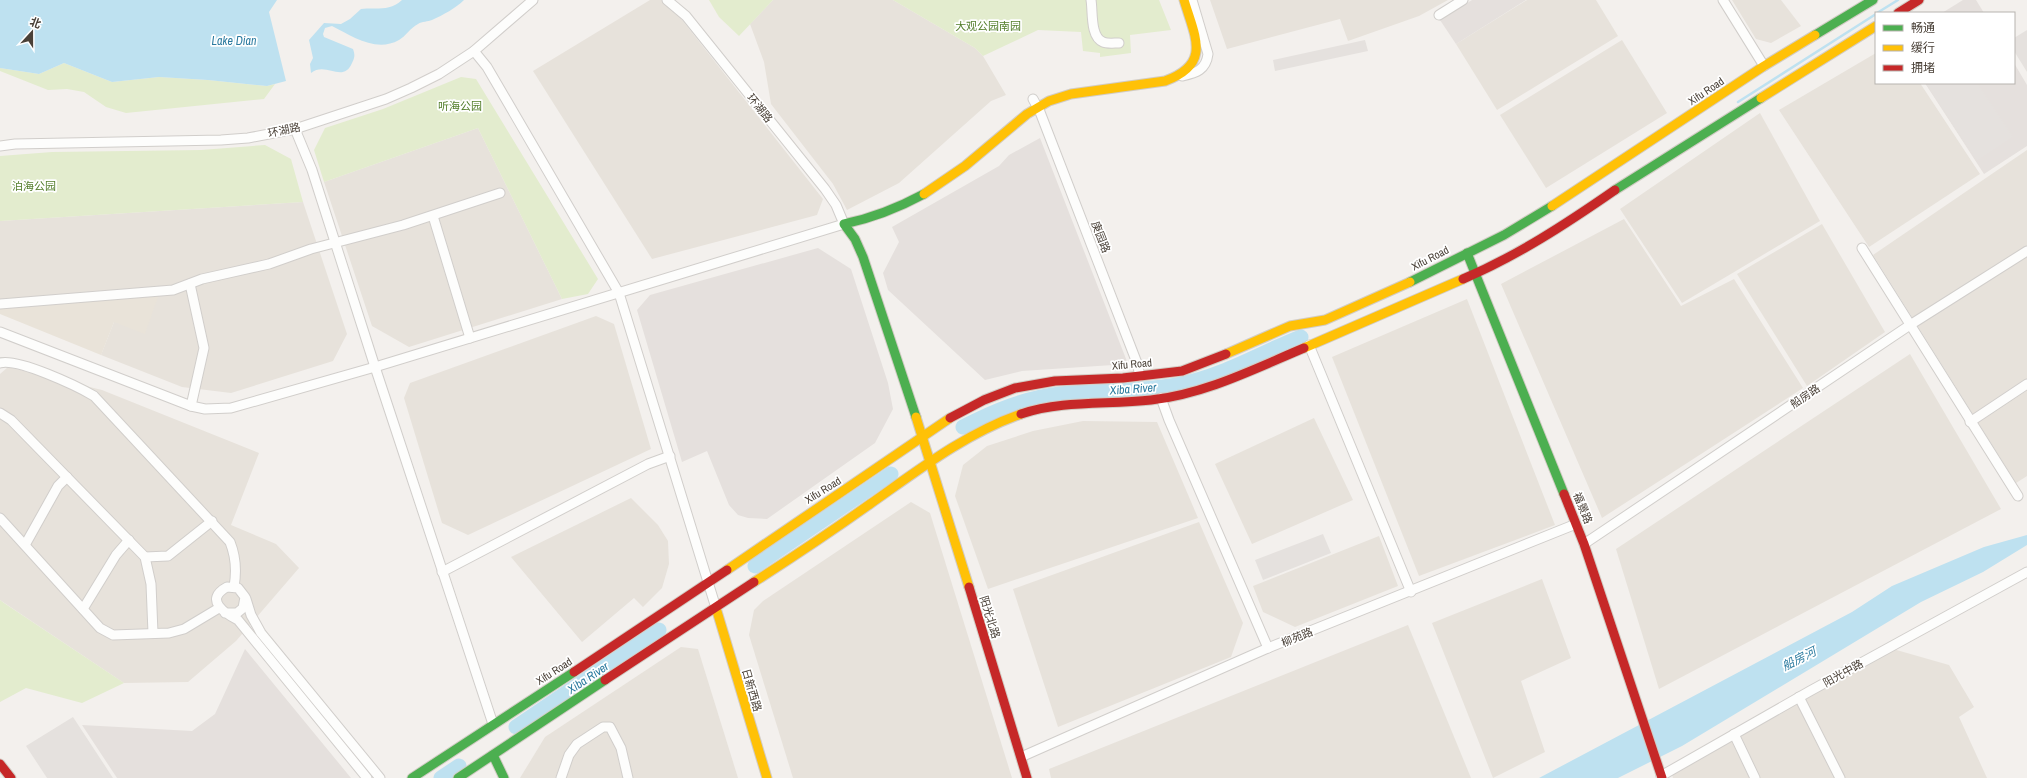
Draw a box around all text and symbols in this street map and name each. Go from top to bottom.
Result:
north arrow [12,12,52,52]
legend [1875,12,2015,84]
text: 北 [28,14,43,31]
park label: 大观公园南园 [955,19,1021,33]
text: 畅通 [1911,20,1935,36]
water label: Lake Dian [212,33,256,49]
text: 缓行 [1911,40,1935,56]
text: 拥堵 [1911,60,1935,76]
street label: Xifu Road [1685,74,1727,108]
street label: 环湖路 [744,91,776,125]
park label: 听海公园 [438,99,482,113]
street label: 环湖路 [266,120,302,140]
park label: 泊海公园 [12,179,56,193]
street label: 庚园路 [1089,219,1113,255]
street label: Xifu Road [1409,243,1451,273]
street label: Xifu Road [1111,355,1153,373]
water label: Xiba River [1108,379,1157,399]
street label: 船房路 [1787,381,1823,411]
street label: Xifu Road [802,473,844,507]
street label: 福景路 [1570,490,1596,526]
street label: 阳光北路 [977,594,1003,640]
street label: 柳苑路 [1279,624,1315,650]
water label: 船房河 [1779,643,1820,674]
street label: Xifu Road [533,654,575,688]
street label: 阳光中路 [1820,656,1866,690]
water label: Xiba River [563,658,612,698]
street label: 日新西路 [739,667,765,713]

